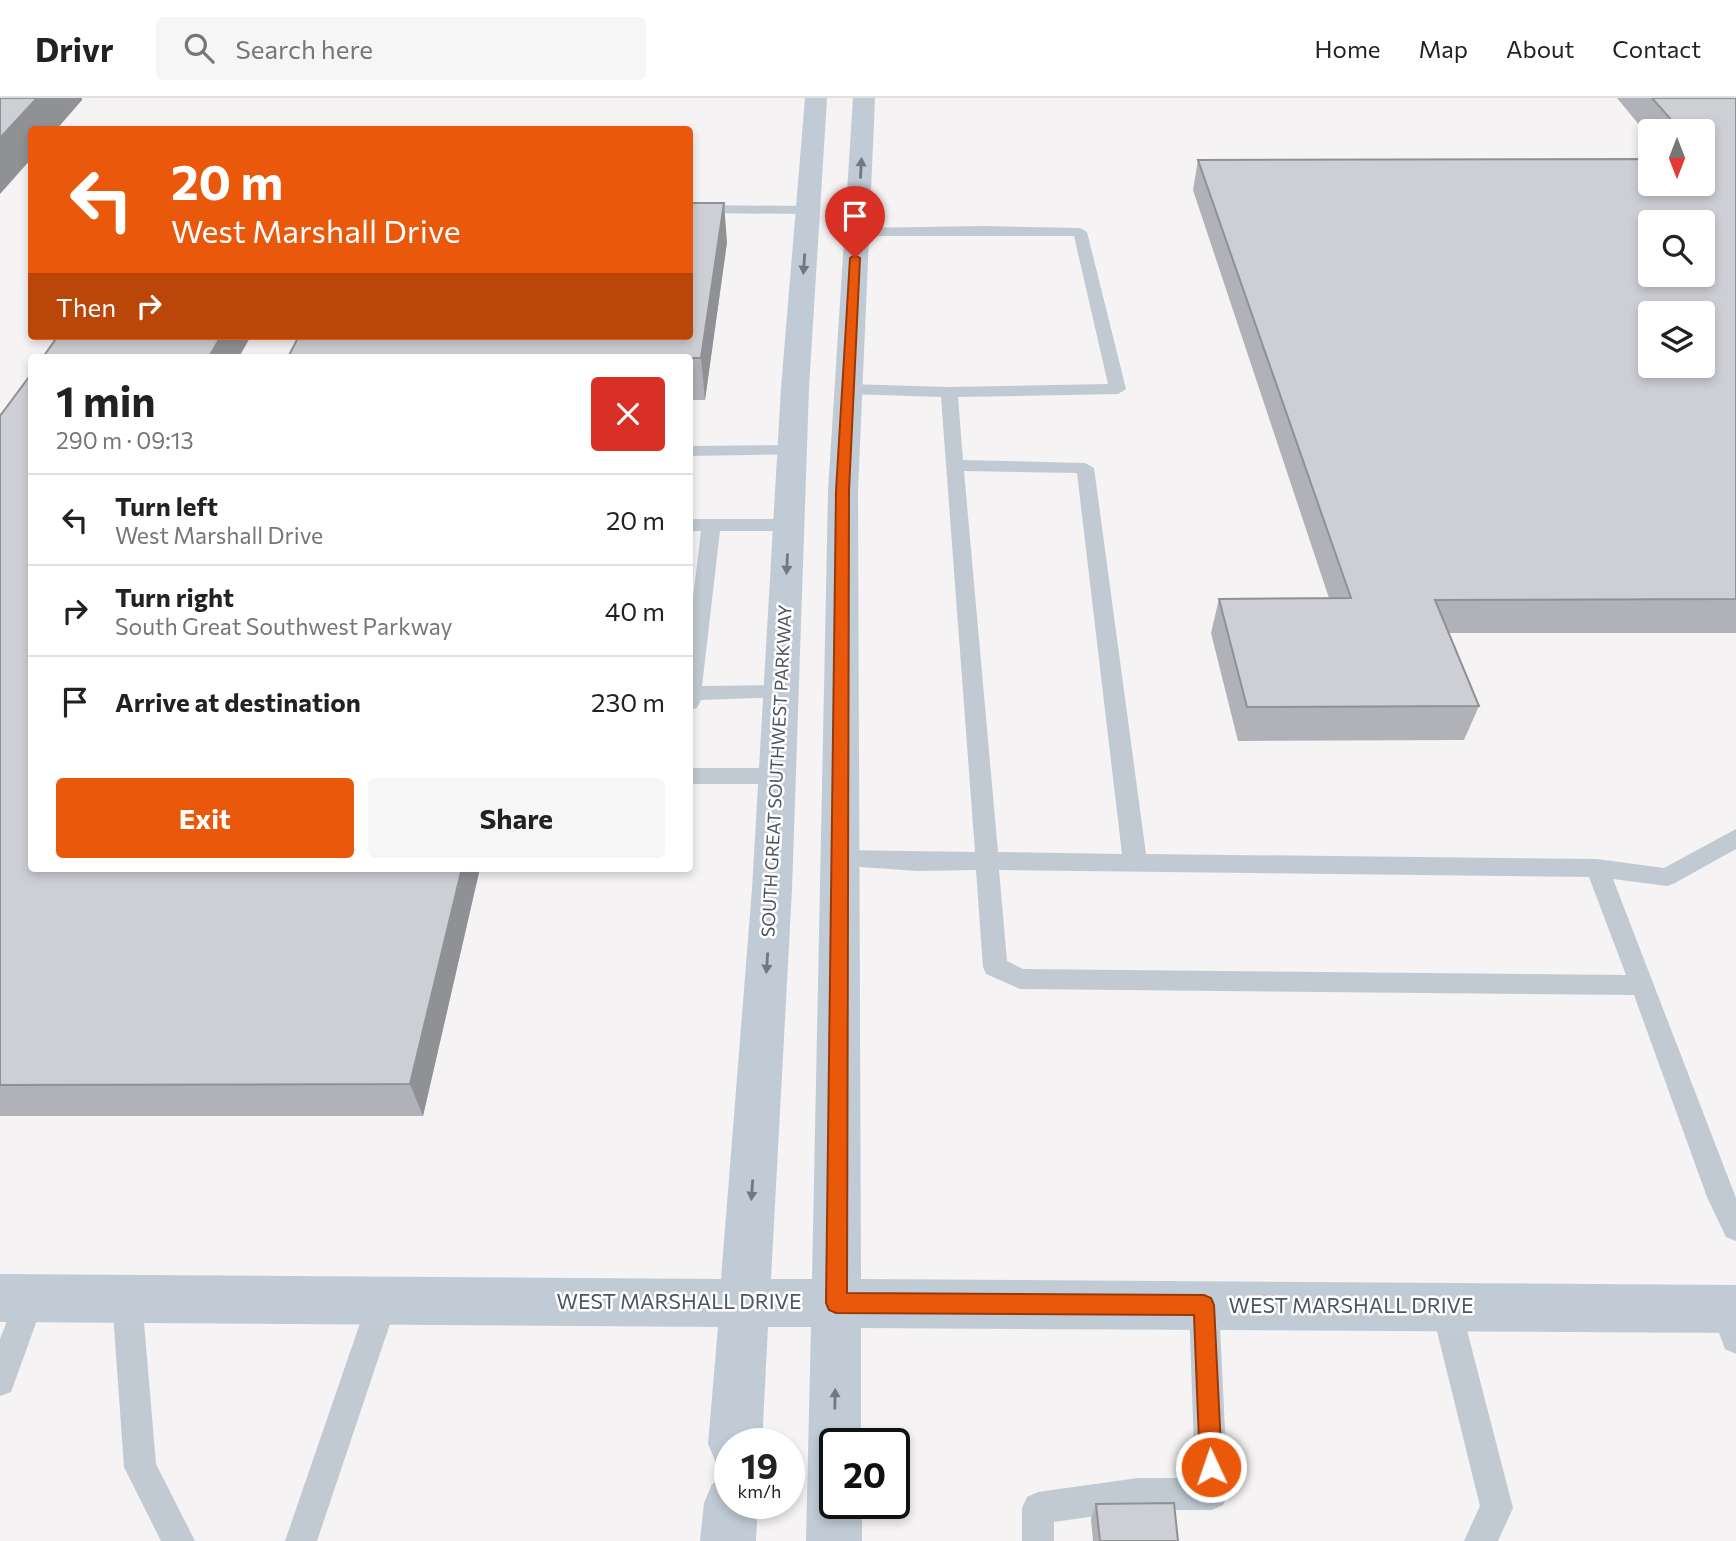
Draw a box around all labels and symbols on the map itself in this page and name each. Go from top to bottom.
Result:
north arrow [1638,119,1715,196]
one-way arrow [855,157,866,179]
pin [825,186,885,258]
one-way arrow [798,253,809,275]
one-way arrow [781,554,792,576]
street label: SOUTH GREAT SOUTHWEST PARKWAY [756,604,796,938]
one-way arrow [761,952,772,974]
one-way arrow [746,1179,757,1201]
street label: WEST MARSHALL DRIVE [557,1288,801,1313]
street label: WEST MARSHALL DRIVE [1229,1292,1473,1317]
one-way arrow [829,1388,841,1410]
speed limit sign: 20 [819,1428,910,1519]
position arrow [1174,1430,1248,1504]

